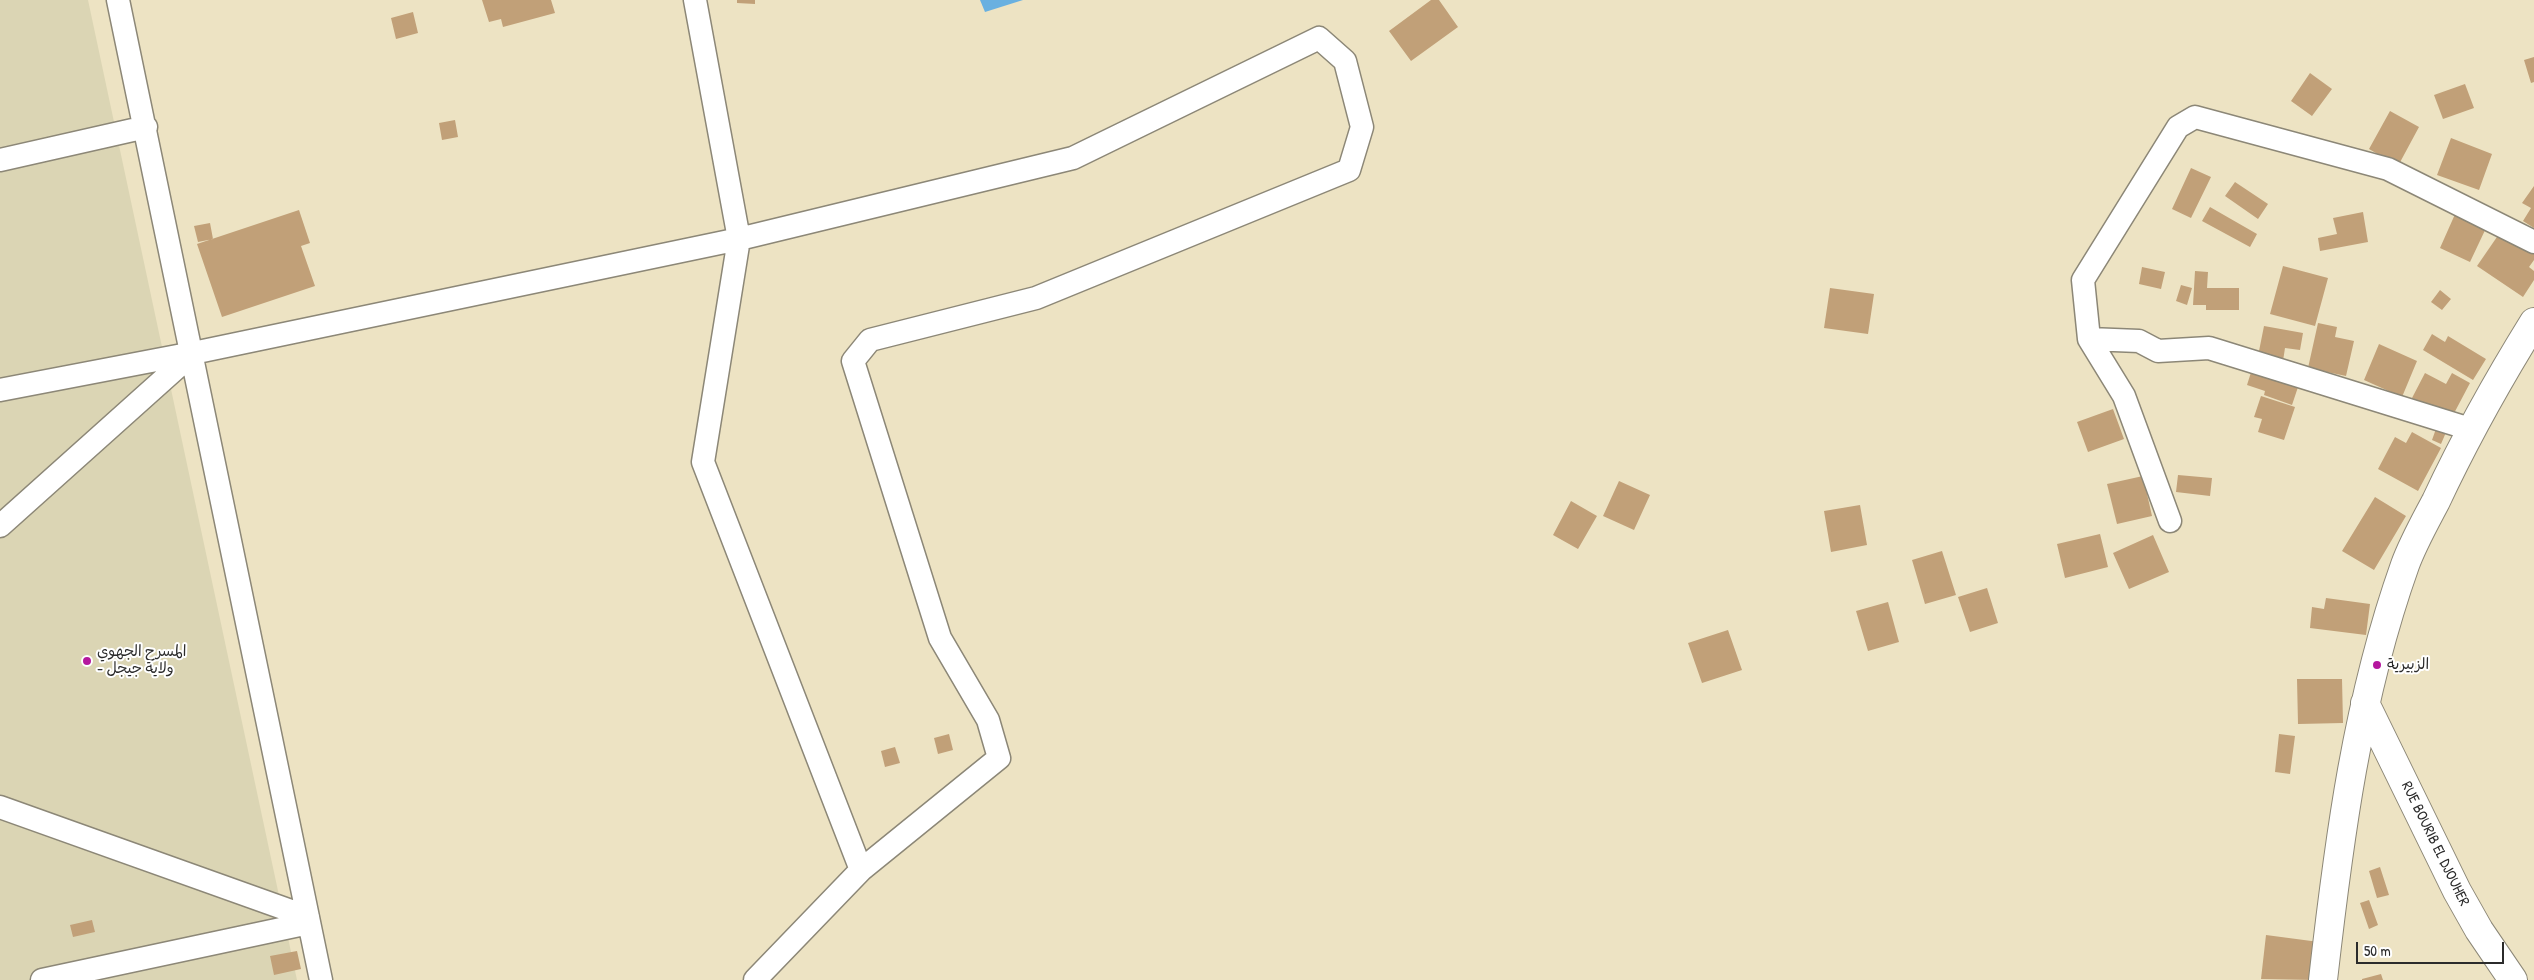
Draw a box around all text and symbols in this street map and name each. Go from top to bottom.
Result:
place label: المسرح الجهوي - ولاية جيجل [97,643,186,678]
marker: المسرح الجهوي - ولاية جيجل [81,655,93,667]
place label: الزبيرية [2387,656,2429,674]
marker: الزبيرية [2371,659,2383,671]
street label: RUE BOURIB EL DJOUHER [2397,779,2473,909]
scale bar [2359,932,2506,964]
text: 50 m [2364,940,2391,961]

